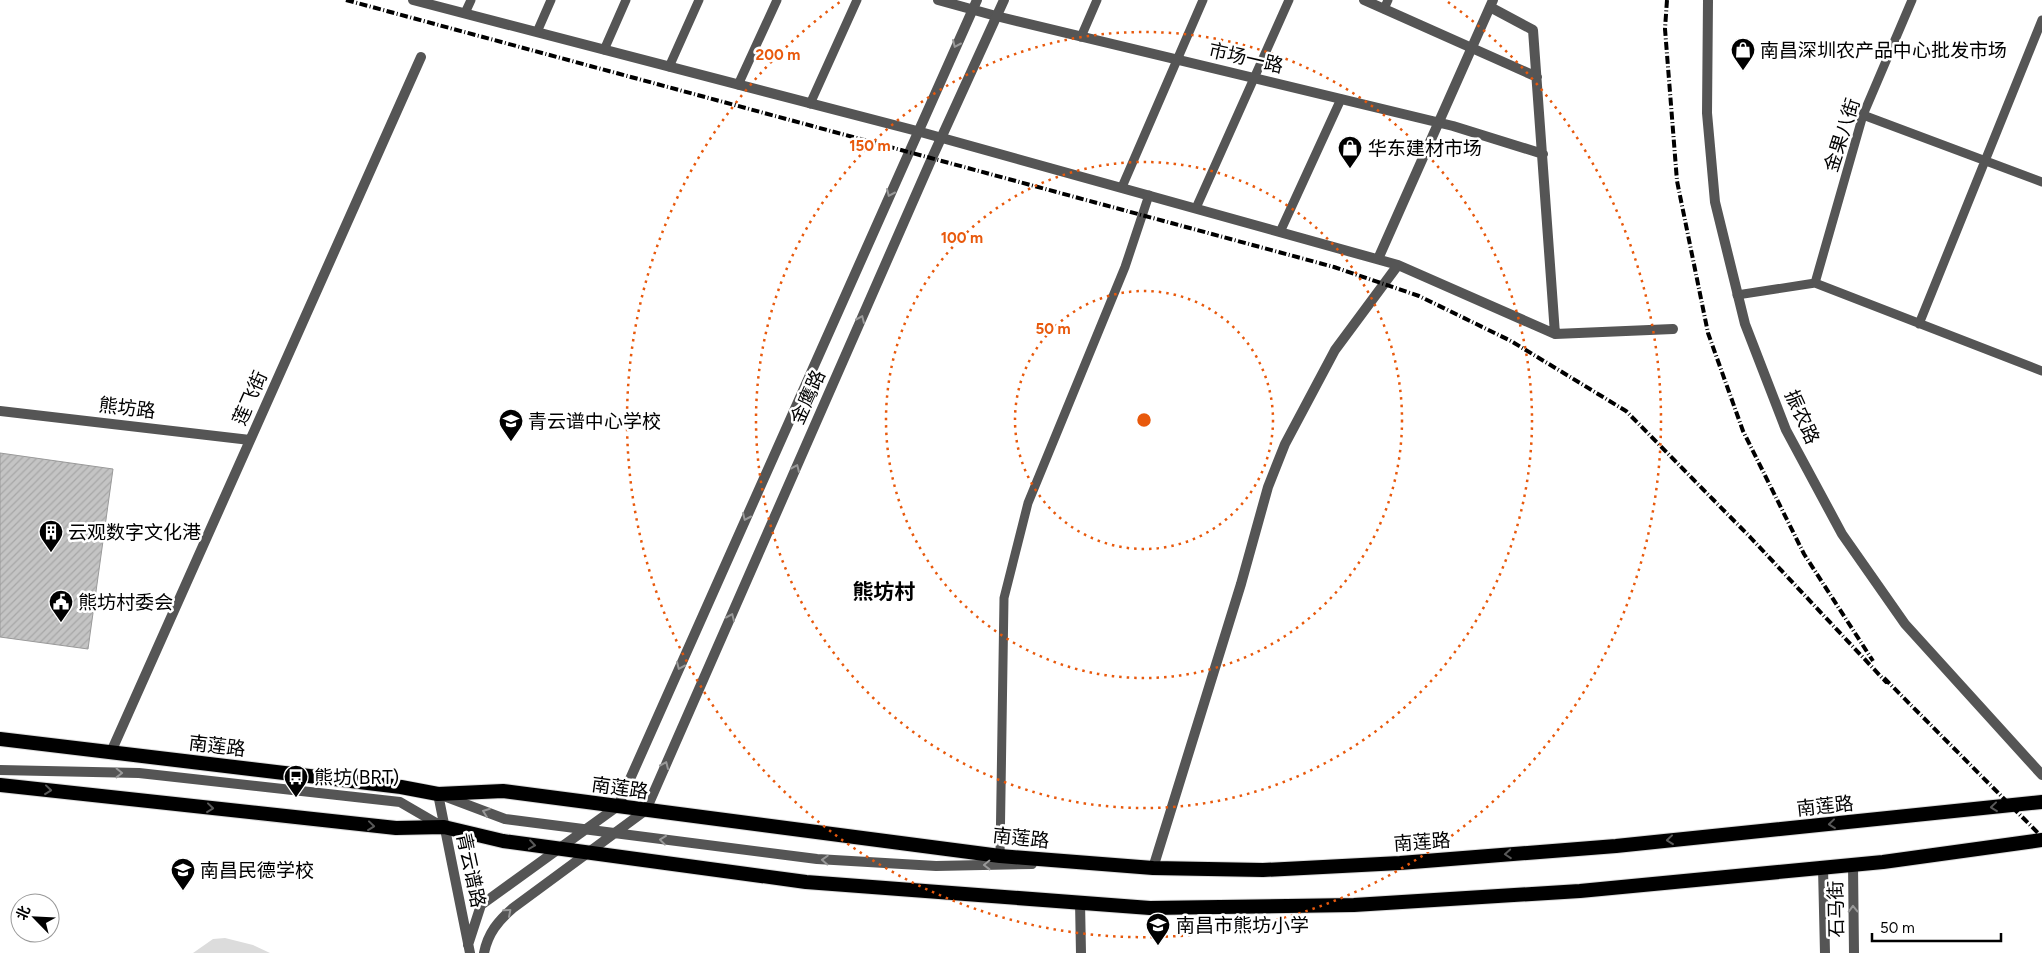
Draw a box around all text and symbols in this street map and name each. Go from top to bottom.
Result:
shop icon: 南昌深圳农产品中心批发市场 [1730,37,1756,71]
street label: 市场一路 [1206,38,1286,78]
one-way arrow [952,39,963,48]
place label: 南昌深圳农产品中心批发市场 [1760,39,2007,62]
text: 200 m [756,46,800,64]
street label: 金果八街 [1819,95,1865,175]
shop icon: 华东建材市场 [1337,135,1363,169]
text: 150 m [849,137,891,155]
place label: 华东建材市场 [1368,137,1482,160]
one-way arrow [885,188,896,197]
text: 100 m [941,229,983,247]
one-way arrow [855,315,866,324]
text: 50 m [1035,320,1071,338]
street label: 金鹰路 [786,366,830,428]
street label: 莲飞街 [228,367,272,429]
street label: 振农路 [1780,386,1824,448]
street label: 熊坊路 [97,393,157,423]
school or university icon: 青云谱中心学校 [498,408,524,442]
place label: 青云谱中心学校 [528,410,661,433]
centre of rings [1135,411,1153,429]
one-way arrow [790,464,801,473]
one-way arrow [742,512,753,521]
building icon: 云观数字文化港 [38,519,64,553]
place label: 云观数字文化港 [68,521,201,544]
district label: 熊坊村 [853,579,916,604]
public building icon: 熊坊村委会 [48,589,74,623]
place label: 熊坊村委会 [78,591,173,614]
one-way arrow [725,613,735,621]
one-way arrow [676,661,687,670]
street label: 南莲路 [187,731,247,761]
one-way arrow [659,761,670,770]
bus stop icon: 熊坊(BRT) [283,764,309,798]
place label: 熊坊(BRT) [314,766,399,789]
one-way arrow [115,768,123,778]
street label: 南莲路 [590,773,650,803]
one-way arrow [45,784,53,795]
street label: 南莲路 [1795,792,1855,820]
one-way arrow [1989,801,1997,812]
one-way arrow [206,802,214,813]
one-way arrow [482,808,491,818]
one-way arrow [1828,818,1836,829]
one-way arrow [368,820,376,831]
street label: 南莲路 [991,824,1051,852]
street label: 南莲路 [1393,829,1451,855]
street label: 青云谱路 [452,830,490,910]
one-way arrow [1666,834,1674,845]
one-way arrow [659,835,667,846]
one-way arrow [528,839,536,849]
one-way arrow [1504,849,1512,860]
one-way arrow [820,854,828,865]
school or university icon: 南昌民德学校 [170,857,196,891]
place label: 南昌民德学校 [200,859,314,882]
one-way arrow [983,860,990,870]
street label: 石马街 [1824,880,1848,938]
north arrow [10,893,60,943]
text: 北 [13,903,34,923]
one-way arrow [1848,905,1858,912]
one-way arrow [503,909,512,918]
scale bar [1872,910,2001,942]
school or university icon: 南昌市熊坊小学 [1145,912,1171,946]
place label: 南昌市熊坊小学 [1176,914,1309,937]
text: 50 m [1880,919,1915,937]

